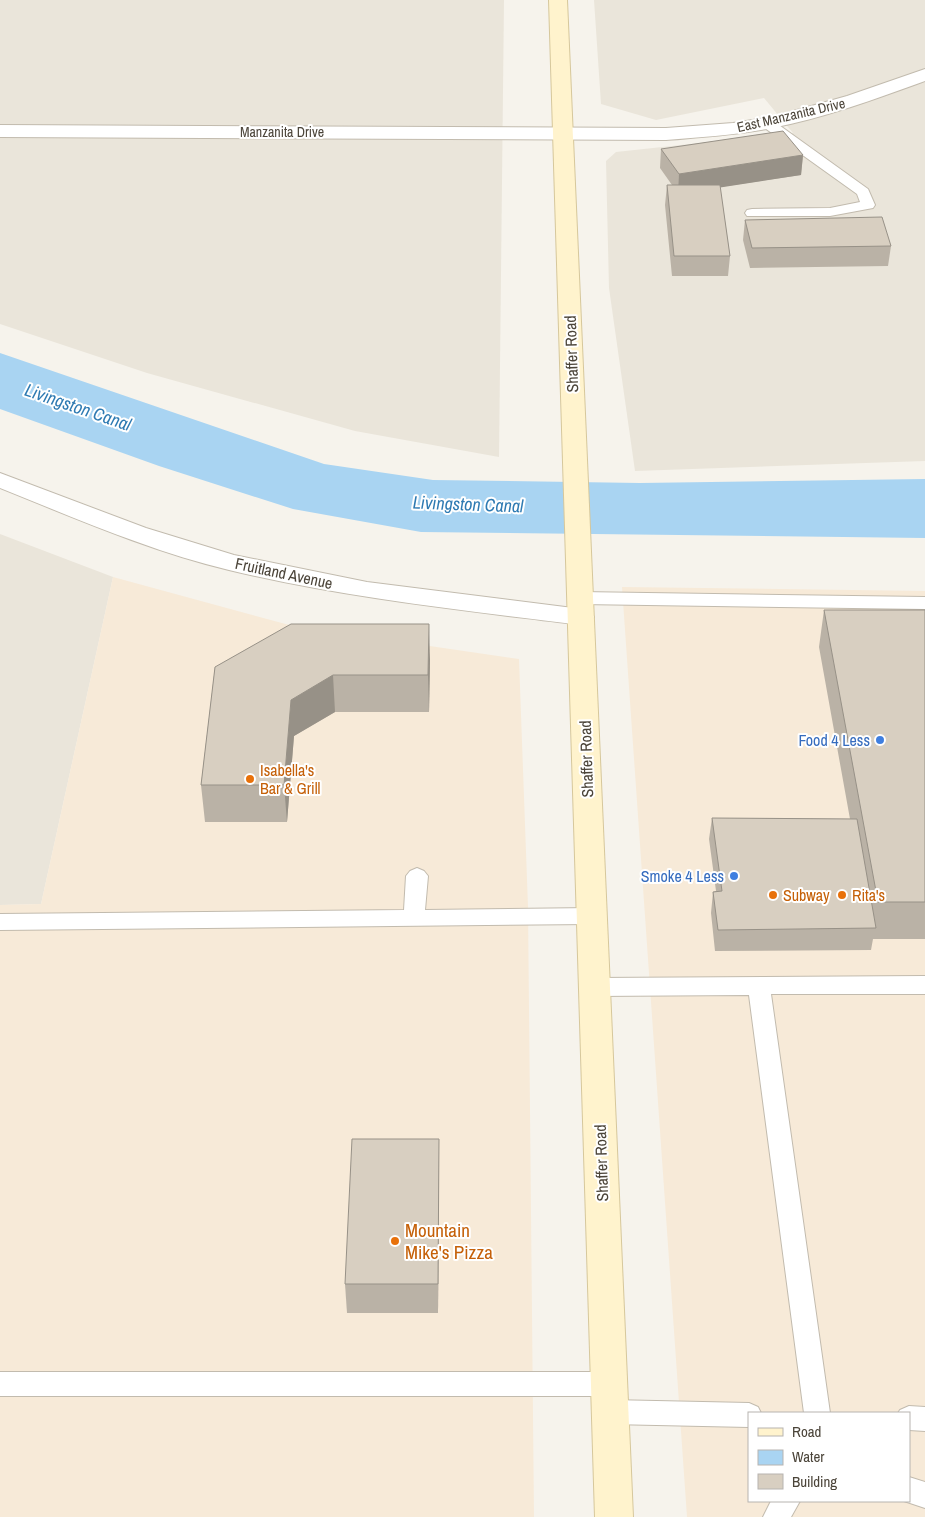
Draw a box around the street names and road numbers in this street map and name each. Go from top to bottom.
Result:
street label: East Manzanita Drive [735,94,847,136]
street label: Manzanita Drive [240,123,324,141]
street label: Shaffer Road [559,315,583,393]
street label: Fruitland Avenue [233,552,335,594]
street label: Shaffer Road [574,720,598,798]
street label: Shaffer Road [589,1124,613,1202]

